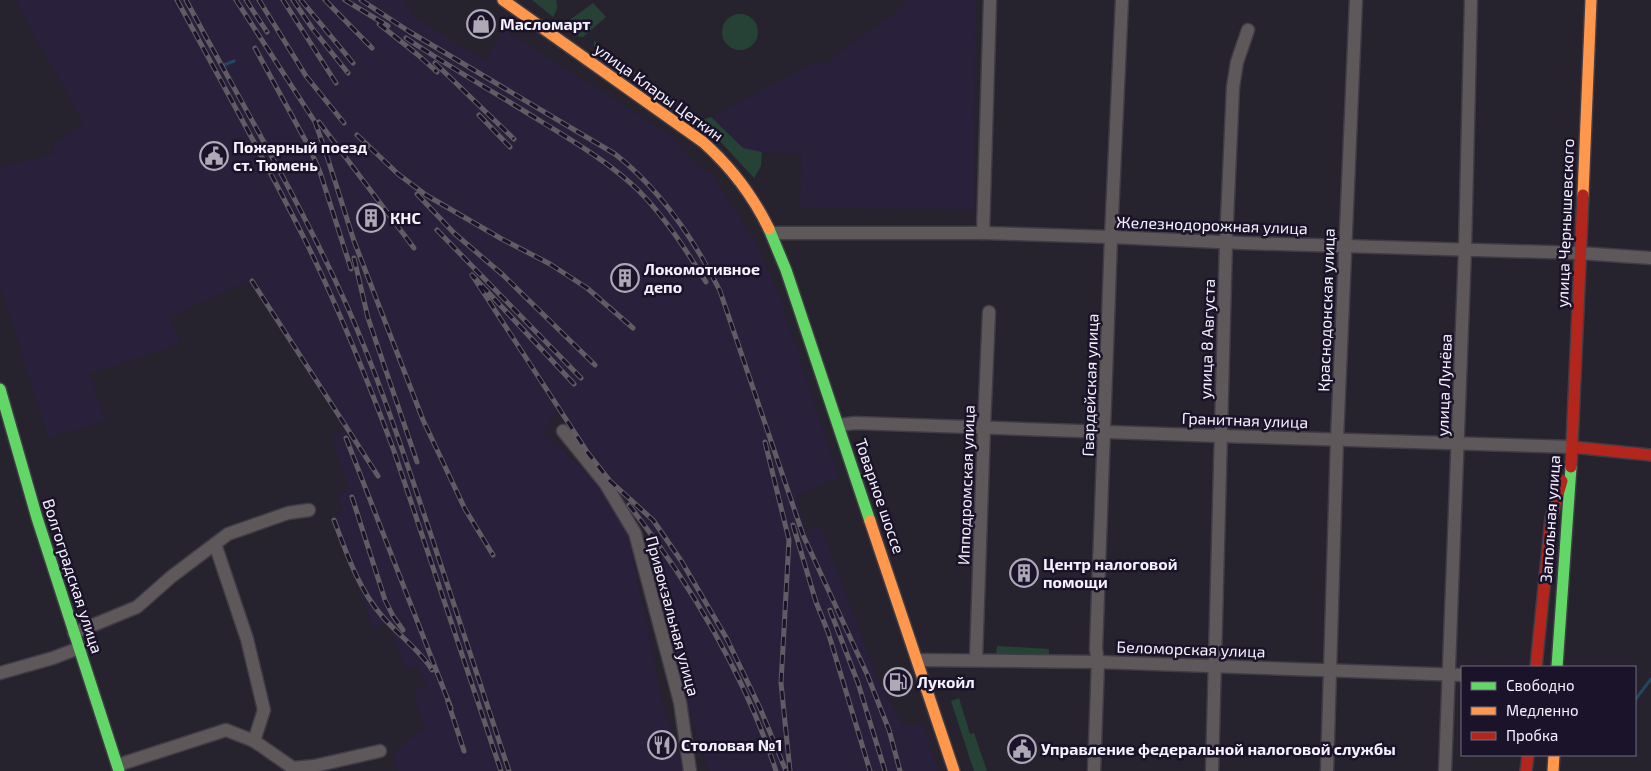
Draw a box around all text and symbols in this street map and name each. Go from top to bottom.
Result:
shop icon: Масломарт [466,9,496,39]
place label: Масломарт [500,14,591,33]
street label: улица Клары Цеткин [591,38,727,146]
place label: Пожарный поезд ст. Тюмень [233,137,367,174]
street label: улица Чернышевского [1552,138,1578,308]
public building icon: Пожарный поезд ст. Тюмень [199,141,229,171]
building icon: КНС [356,203,386,233]
place label: КНС [390,208,421,227]
street label: Железнодорожная улица [1116,212,1308,238]
street label: Краснодонская улица [1313,228,1339,392]
place label: Локомотивное депо [644,259,760,296]
building icon: Локомотивное депо [610,263,640,293]
street label: улица 8 Августа [1195,278,1219,400]
street label: Гвардейская улица [1078,313,1102,457]
street label: улица Лунёва [1432,333,1456,437]
street label: Ипподромская улица [953,405,979,565]
street label: Гранитная улица [1181,408,1309,432]
street label: Товарное шоссе [852,436,909,556]
street label: Запольная улица [1536,454,1564,584]
street label: Волгоградская улица [39,496,107,656]
street label: Привокзальная улица [642,534,704,698]
place label: Центр налоговой помощи [1043,554,1178,591]
building icon: Центр налоговой помощи [1009,558,1039,588]
street label: Беломорская улица [1116,636,1266,662]
legend [1461,666,1636,756]
fuel station icon: Лукойл [883,667,913,697]
place label: Лукойл [917,672,975,691]
text: Свободно [1506,676,1575,694]
text: Медленно [1506,701,1579,719]
text: Пробка [1506,726,1558,744]
restaurant icon: Столовая №1 [647,730,677,760]
public building icon: Управление федеральной налоговой службы [1007,734,1037,764]
place label: Столовая №1 [681,735,782,754]
place label: Управление федеральной налоговой службы [1041,739,1396,758]

